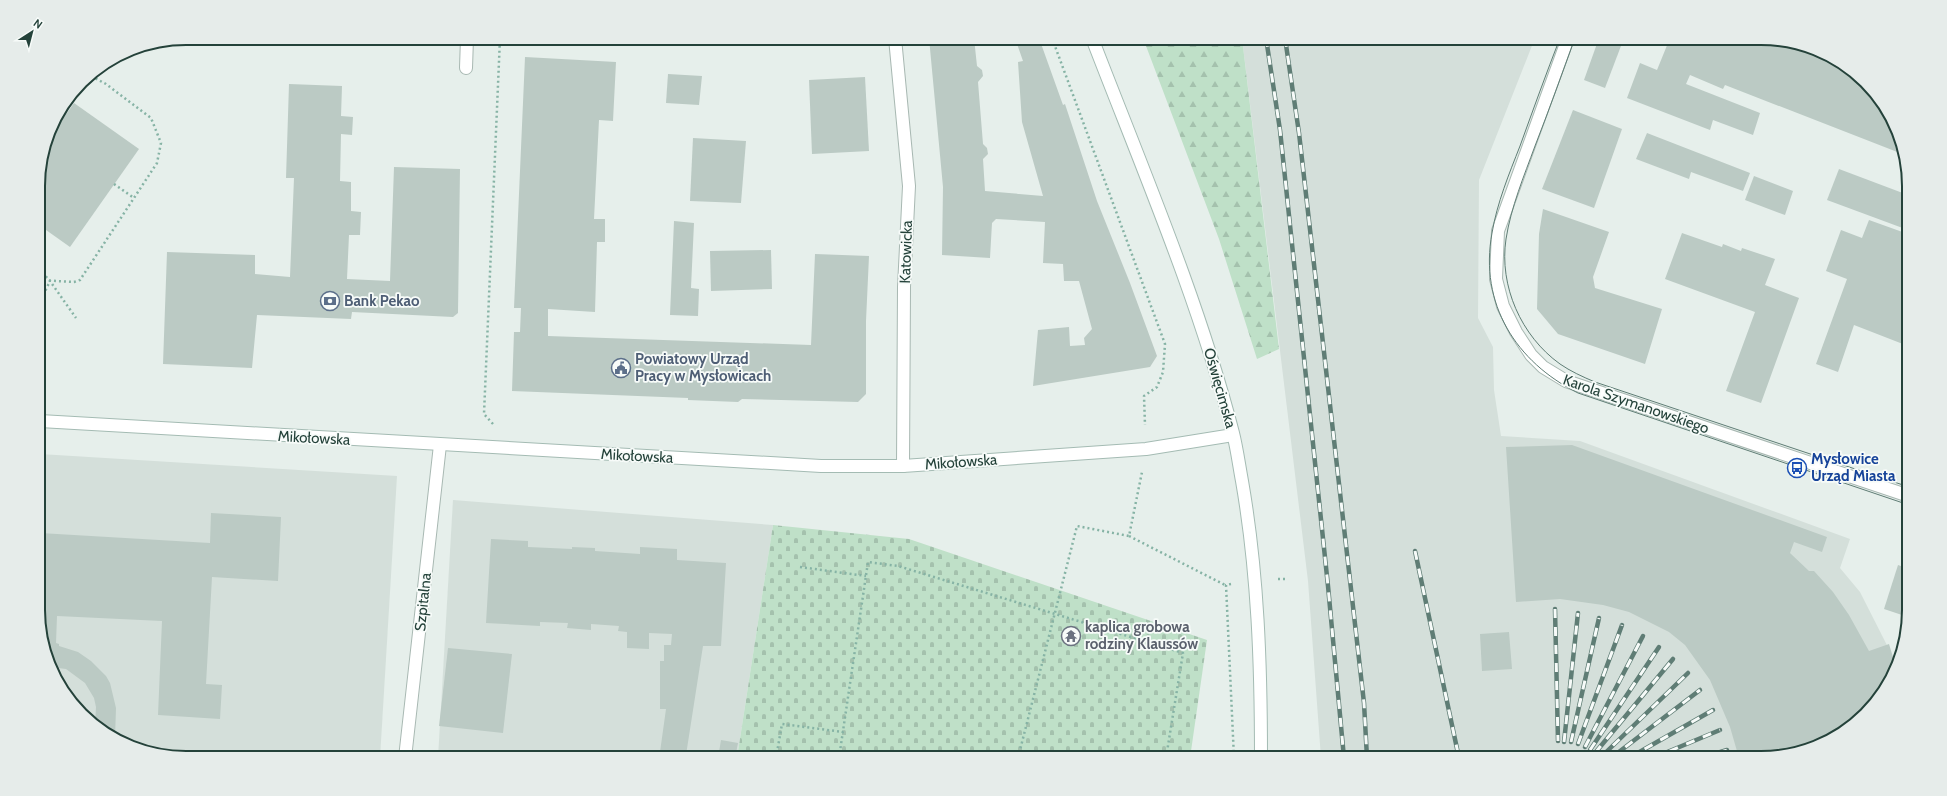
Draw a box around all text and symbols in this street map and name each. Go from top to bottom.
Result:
north arrow [12,12,52,52]
text: N [31,16,45,32]
street label: Katowicka [896,219,916,284]
bank icon: Bank Pekao [319,290,341,312]
place label: Bank Pekao [344,292,420,310]
street label: Oświęcimska [1200,346,1240,431]
place label: Powiatowy Urząd Pracy w Mysłowicach [635,350,771,385]
public building icon: Powiatowy Urząd Pracy w Mysłowicach [610,357,632,379]
street label: Karola Szymanowskiego [1561,371,1711,437]
street label: Mikołowska [277,427,351,449]
street label: Mikołowska [600,445,674,467]
street label: Mikołowska [924,450,999,474]
place label: Mysłowice Urząd Miasta [1811,450,1896,485]
bus stop icon: Mysłowice Urząd Miasta [1786,457,1808,479]
street label: Szpitalna [411,571,435,632]
place label: kaplica grobowa rodziny Klaussów [1085,618,1198,653]
temple icon: kaplica grobowa rodziny Klaussów [1060,625,1082,647]

